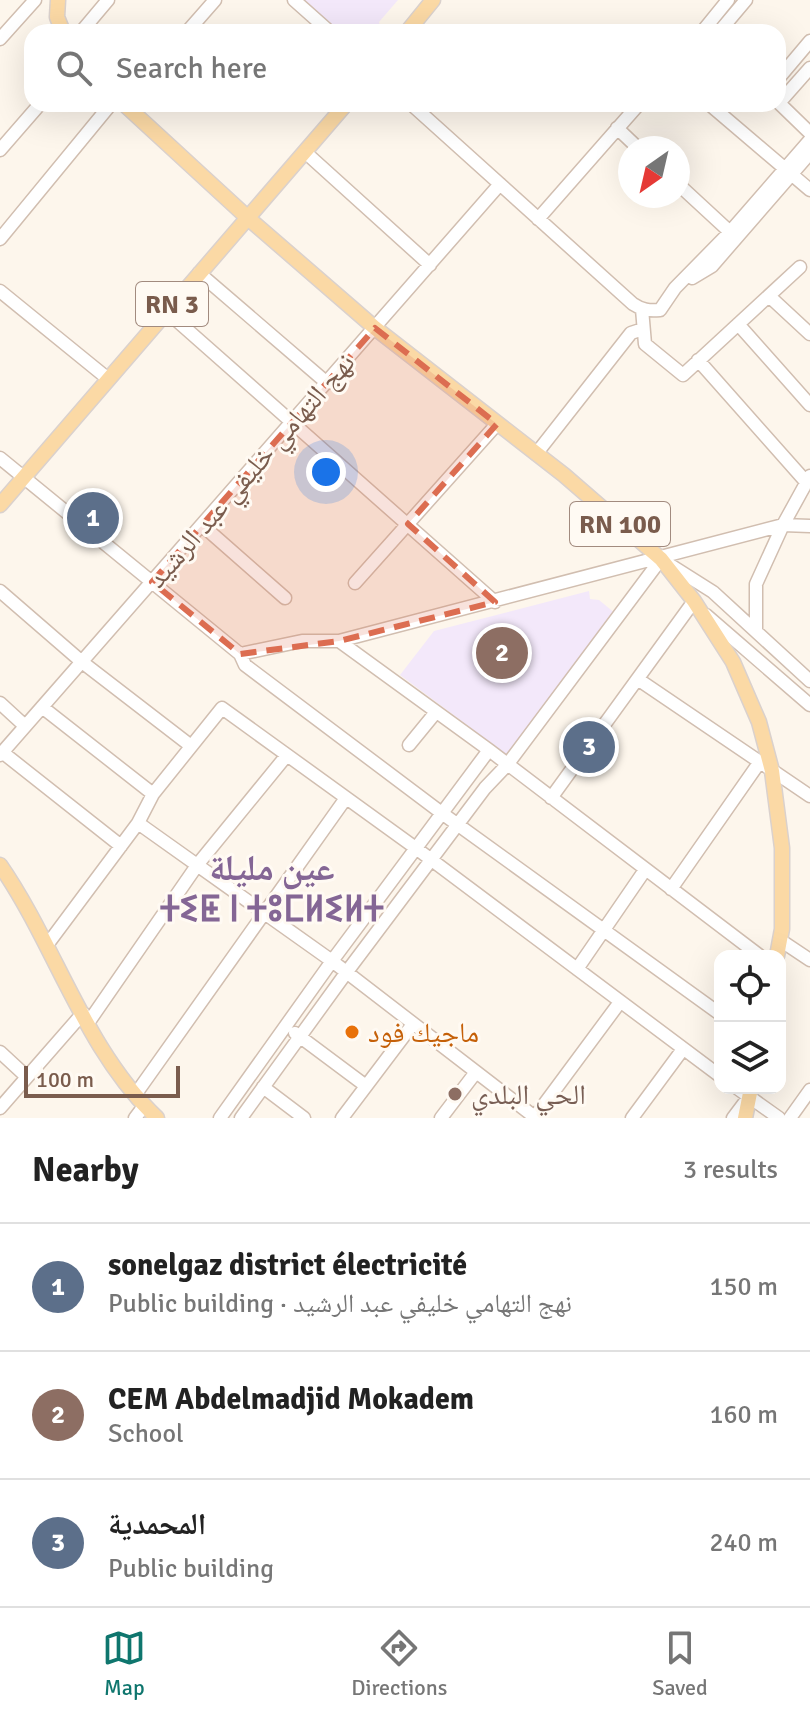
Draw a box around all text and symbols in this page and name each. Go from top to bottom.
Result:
search box [24,24,786,112]
icon: search [52,46,96,90]
text: Search here [116,50,267,87]
north arrow [618,136,690,208]
road number: RN 3 [136,282,208,326]
street label: نهج التهامي خليفي عبد الرشيد [139,346,366,598]
your location [306,452,346,492]
pin: 1 [67,488,119,548]
road number: RN 100 [570,502,670,546]
pin: 2 [476,623,528,683]
pin: 3 [563,717,615,777]
district label: عين مليلة ⵜⵉⵟ ⵏ ⵜⵓⵎⵍⵉⵍⵜ [160,846,384,932]
map controls [714,950,786,1094]
button: locate [714,950,786,1022]
place label: ماجيك فود [368,1016,479,1050]
button: layers [714,1022,786,1094]
marker: ماجيك فود [343,1023,361,1041]
scale bar [24,1062,180,1098]
text: 100 m [36,1066,94,1093]
place label: الحي البلدي [471,1078,586,1117]
marker: الحي البلدي [446,1085,464,1103]
text: Nearby [32,1149,139,1191]
text: 3 results [683,1154,778,1186]
text: sonelgaz district électricité [108,1247,467,1284]
text: 1 [51,1271,65,1303]
text: 150 m [709,1271,778,1303]
text: Public building · نهج التهامي خليفي عبد الرشيد [108,1288,572,1320]
text: CEM Abdelmadjid Mokadem [108,1381,474,1418]
text: 2 [51,1399,65,1431]
text: 160 m [709,1399,778,1431]
text: School [108,1418,184,1450]
text: المحمدية [108,1506,206,1543]
text: 3 [51,1527,65,1559]
text: 240 m [709,1527,778,1559]
text: Public building [108,1553,274,1585]
tab: Map [102,1626,146,1701]
tab: Directions [351,1626,447,1701]
tab: Saved [652,1626,708,1701]

